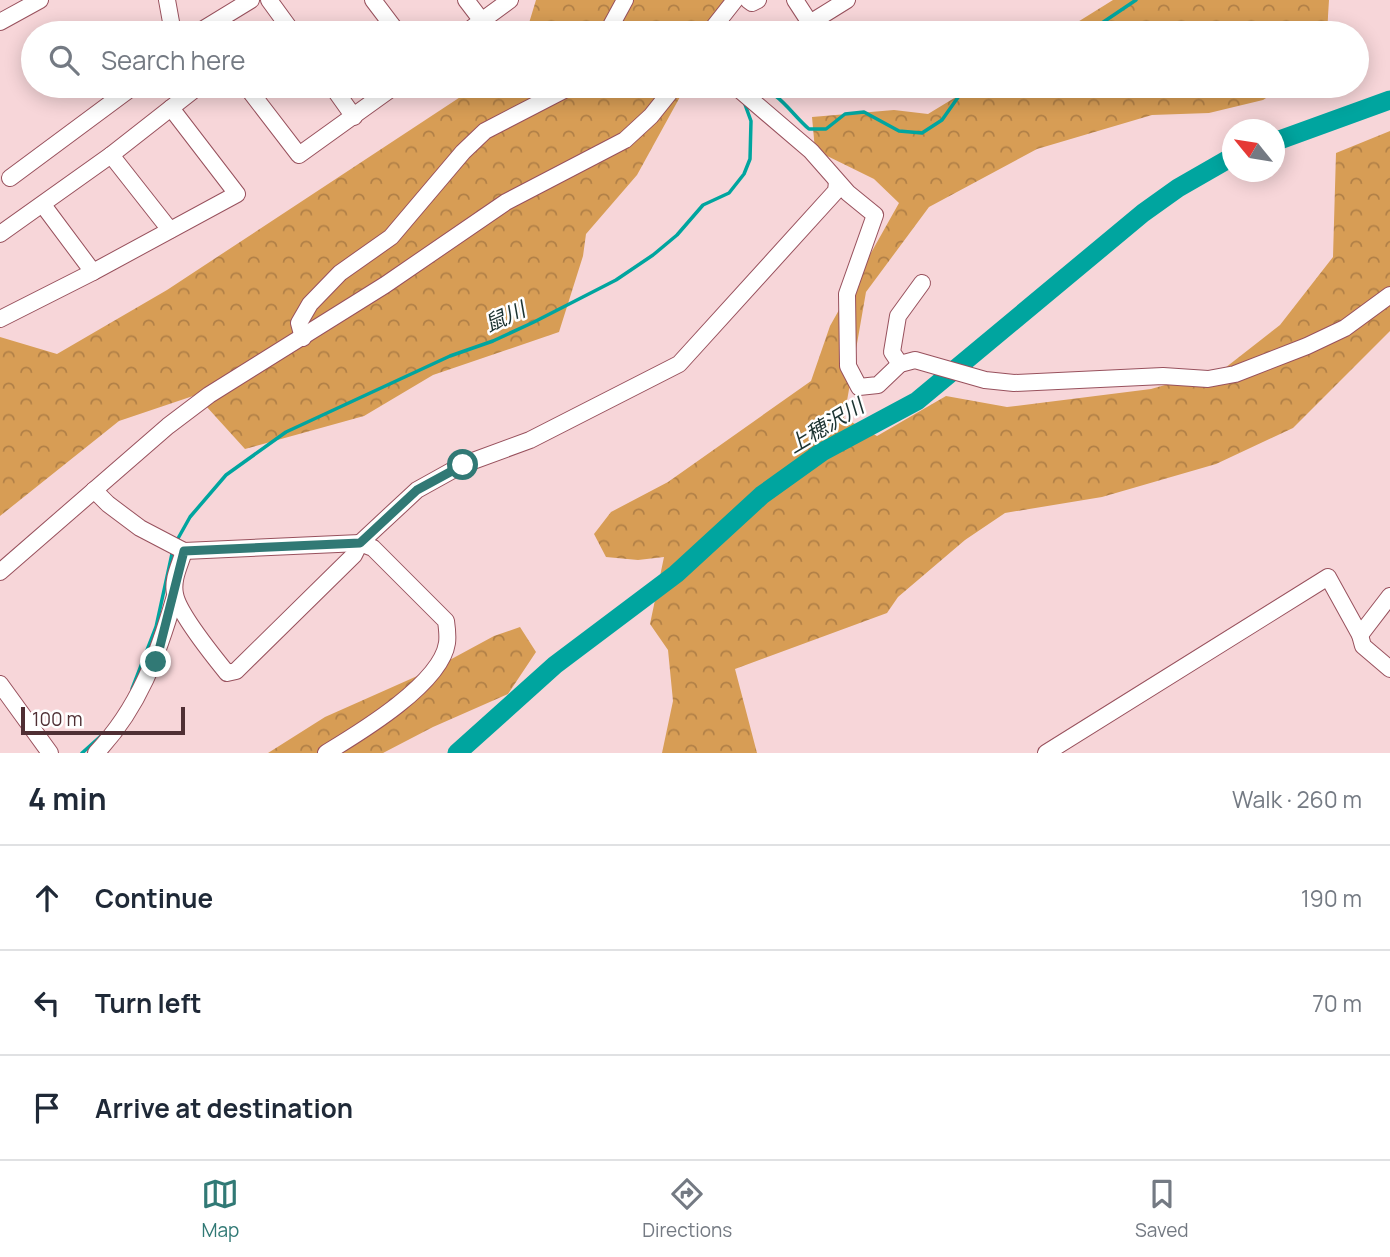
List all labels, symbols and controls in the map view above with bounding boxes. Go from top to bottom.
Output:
search box [21,21,1369,98]
icon: search [45,41,83,79]
text: Search here [101,42,246,78]
north arrow [1222,119,1285,182]
water label: 鼠川 [480,294,531,337]
water label: 上穂沢川 [782,390,870,459]
route start [447,449,478,480]
route end [140,646,171,677]
scale bar [21,704,186,736]
text: 100 m [32,706,83,732]
text: 4 min [28,778,106,819]
text: Walk · 260 m [1232,783,1362,815]
icon: ahead [28,879,66,917]
text: Continue [95,880,213,916]
text: 190 m [1301,882,1362,914]
icon: left [28,984,66,1022]
text: Turn left [95,985,202,1021]
text: 70 m [1312,987,1362,1019]
icon: arrive [28,1089,66,1127]
text: Arrive at destination [95,1090,353,1126]
tab: Map [201,1175,239,1243]
tab: Directions [642,1175,732,1243]
tab: Saved [1135,1175,1189,1243]

